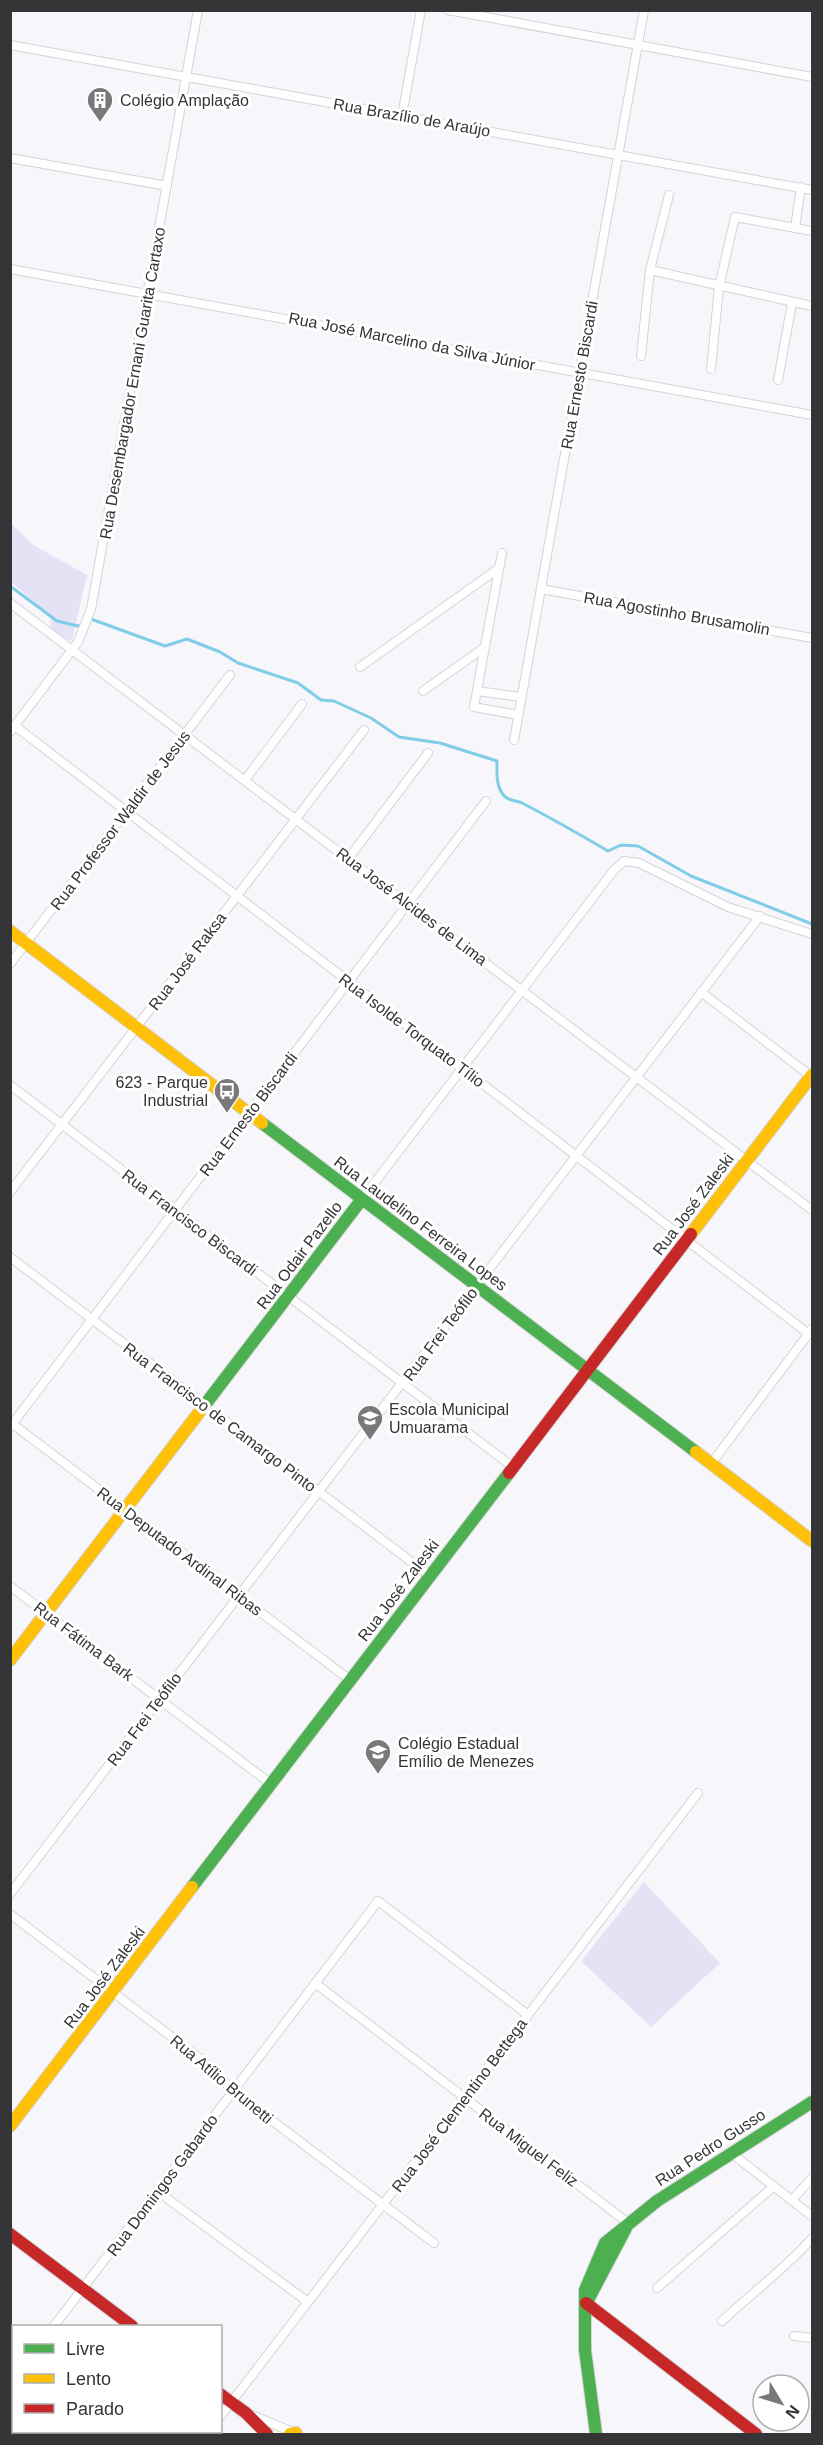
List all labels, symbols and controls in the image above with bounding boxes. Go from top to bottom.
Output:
building icon: Colégio Amplação [85,85,115,123]
place label: Colégio Amplação [120,92,249,109]
street label: Rua Brazílio de Araújo [332,95,492,140]
street label: Rua Desembargador Ernani Guarita Cartaxo [97,226,168,540]
street label: Rua Ernesto Biscardi [558,300,601,451]
street label: Rua José Marcelino da Silva Júnior [287,309,537,374]
street label: Rua Agostinho Brusamolin [583,589,771,638]
street label: Rua Professor Waldir de Jesus [47,727,193,913]
street label: Rua José Alcides de Lima [333,844,490,969]
street label: Rua José Raksa [145,909,230,1013]
street label: Rua Isolde Torquato Tílio [336,970,488,1091]
street label: Rua Ernesto Biscardi [196,1049,300,1179]
place label: 623 - Parque Industrial [115,1074,208,1109]
bus stop icon: 623 - Parque Industrial [212,1076,242,1114]
street label: Rua José Zaleski [650,1150,737,1258]
street label: Rua Laudelino Ferreira Lopes [331,1153,510,1294]
street label: Rua Francisco Biscardi [119,1166,261,1279]
street label: Rua Odair Pazello [254,1198,345,1312]
street label: Rua Frei Teófilo [400,1284,481,1384]
street label: Rua Francisco de Camargo Pinto [120,1339,319,1495]
place label: Escola Municipal Umuarama [389,1401,509,1436]
school or university icon: Escola Municipal Umuarama [355,1403,385,1441]
street label: Rua Deputado Ardinal Ribas [94,1484,265,1619]
street label: Rua José Zaleski [355,1536,442,1644]
street label: Rua Fátima Bark [31,1598,138,1685]
street label: Rua Frei Teófilo [104,1669,185,1769]
place label: Colégio Estadual Emílio de Menezes [398,1735,534,1770]
school or university icon: Colégio Estadual Emílio de Menezes [363,1737,393,1775]
street label: Rua José Zaleski [61,1923,148,2031]
street label: Rua José Clementino Bettega [389,2015,530,2195]
street label: Rua Atílio Brunetti [167,2032,276,2127]
street label: Rua Miguel Feliz [476,2105,581,2190]
street label: Rua Pedro Gusso [652,2106,768,2189]
street label: Rua Domingos Gabardo [104,2111,221,2259]
legend [12,2325,222,2433]
text: Livre [66,2339,105,2359]
text: Lento [66,2369,111,2389]
north arrow [751,2373,811,2433]
text: Parado [66,2399,124,2419]
text: N [782,2402,803,2422]

